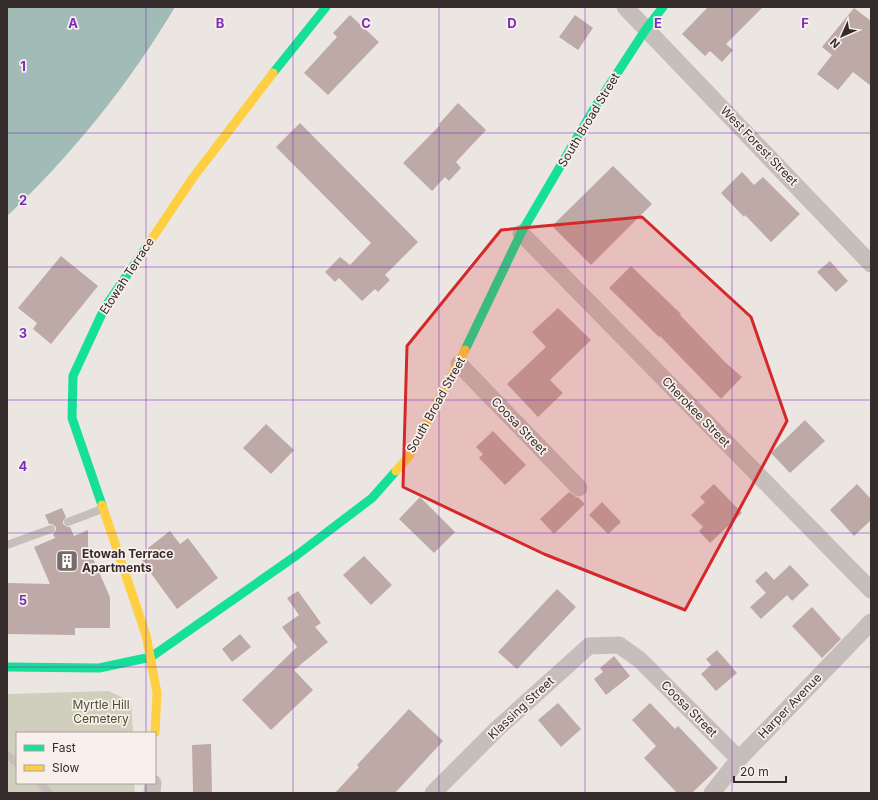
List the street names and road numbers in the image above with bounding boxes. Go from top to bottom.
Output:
street label: South Broad Street [555,70,623,170]
street label: West Forest Street [718,103,801,188]
street label: Etowah Terrace [96,234,157,317]
street label: South Broad Street [403,354,468,455]
street label: Cherokee Street [659,373,734,450]
street label: Coosa Street [488,394,550,457]
street label: Harper Avenue [755,670,824,741]
street label: Klassing Street [484,673,557,742]
street label: Coosa Street [658,677,721,740]

